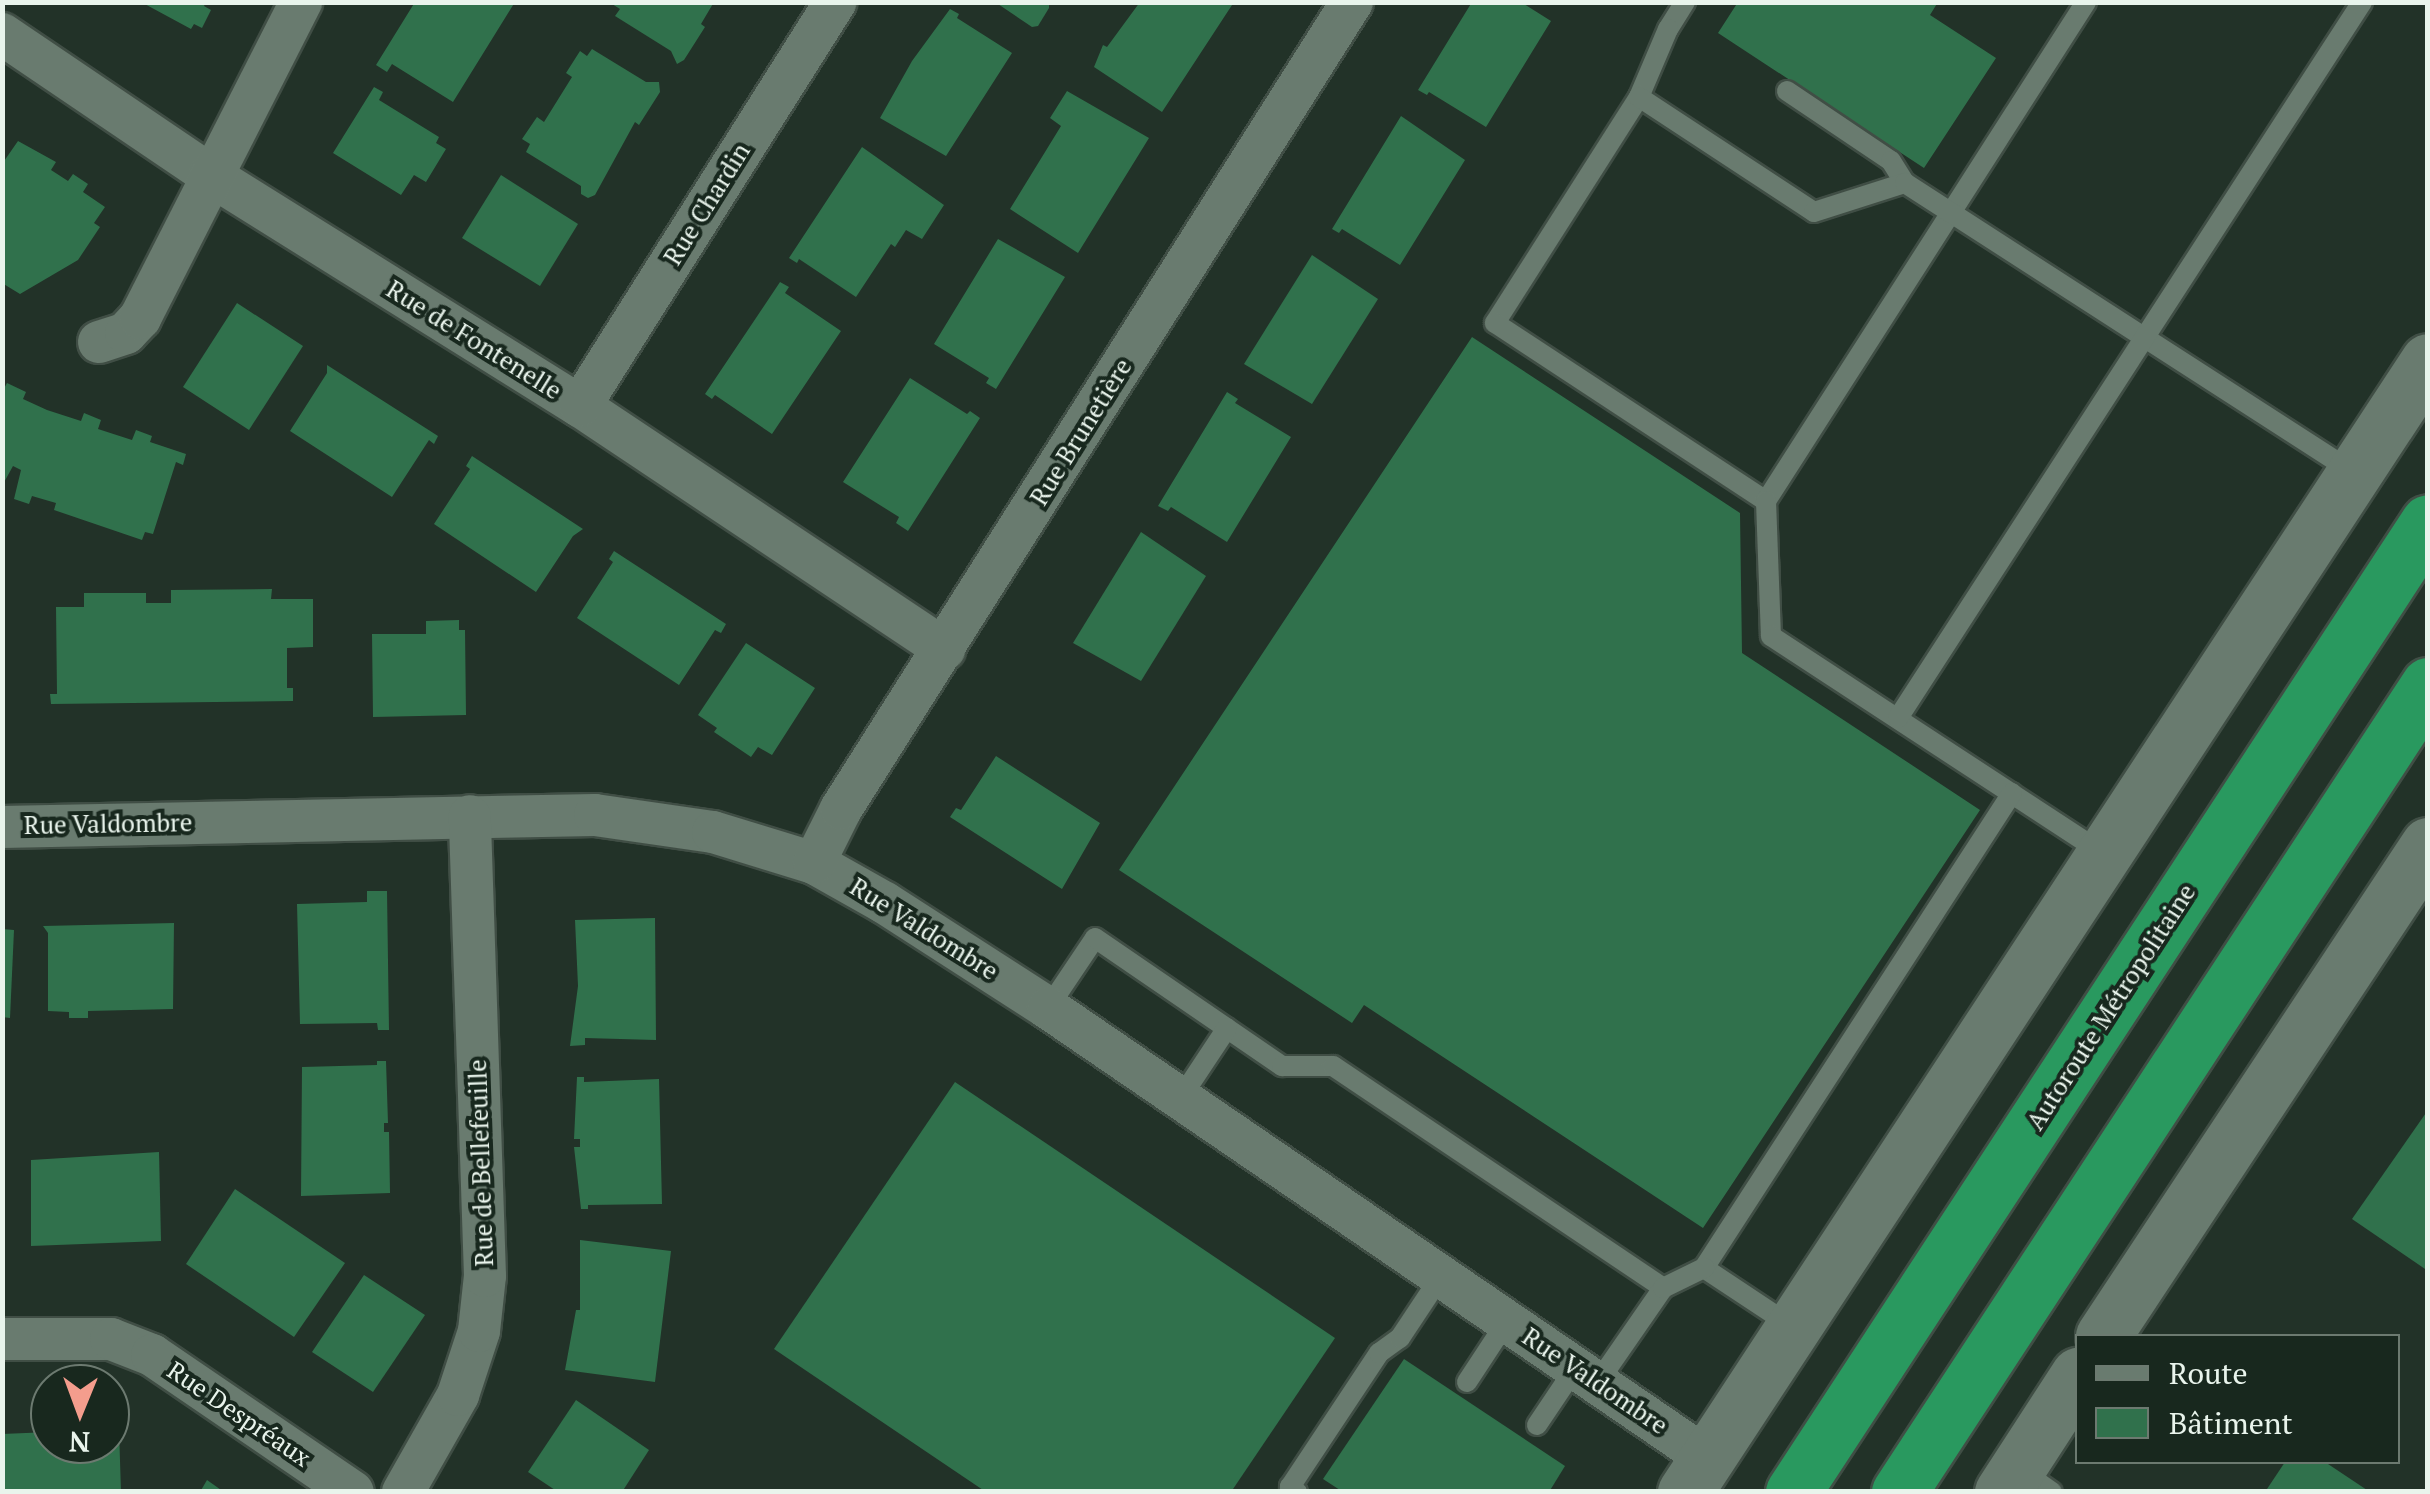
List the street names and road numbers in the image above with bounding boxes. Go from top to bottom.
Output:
street label: Rue Chardin [658,137,756,271]
street label: Rue de Fontenelle [381,274,567,406]
street label: Rue Brunetière [1024,353,1138,511]
street label: Rue Valdombre [23,808,193,840]
street label: Rue Valdombre [844,871,1004,987]
street label: Autoroute Métropolitaine [2020,878,2202,1136]
street label: Rue de Bellefeuille [462,1059,500,1267]
street label: Rue Valdombre [1516,1321,1674,1441]
street label: Rue Despréaux [162,1355,316,1473]

